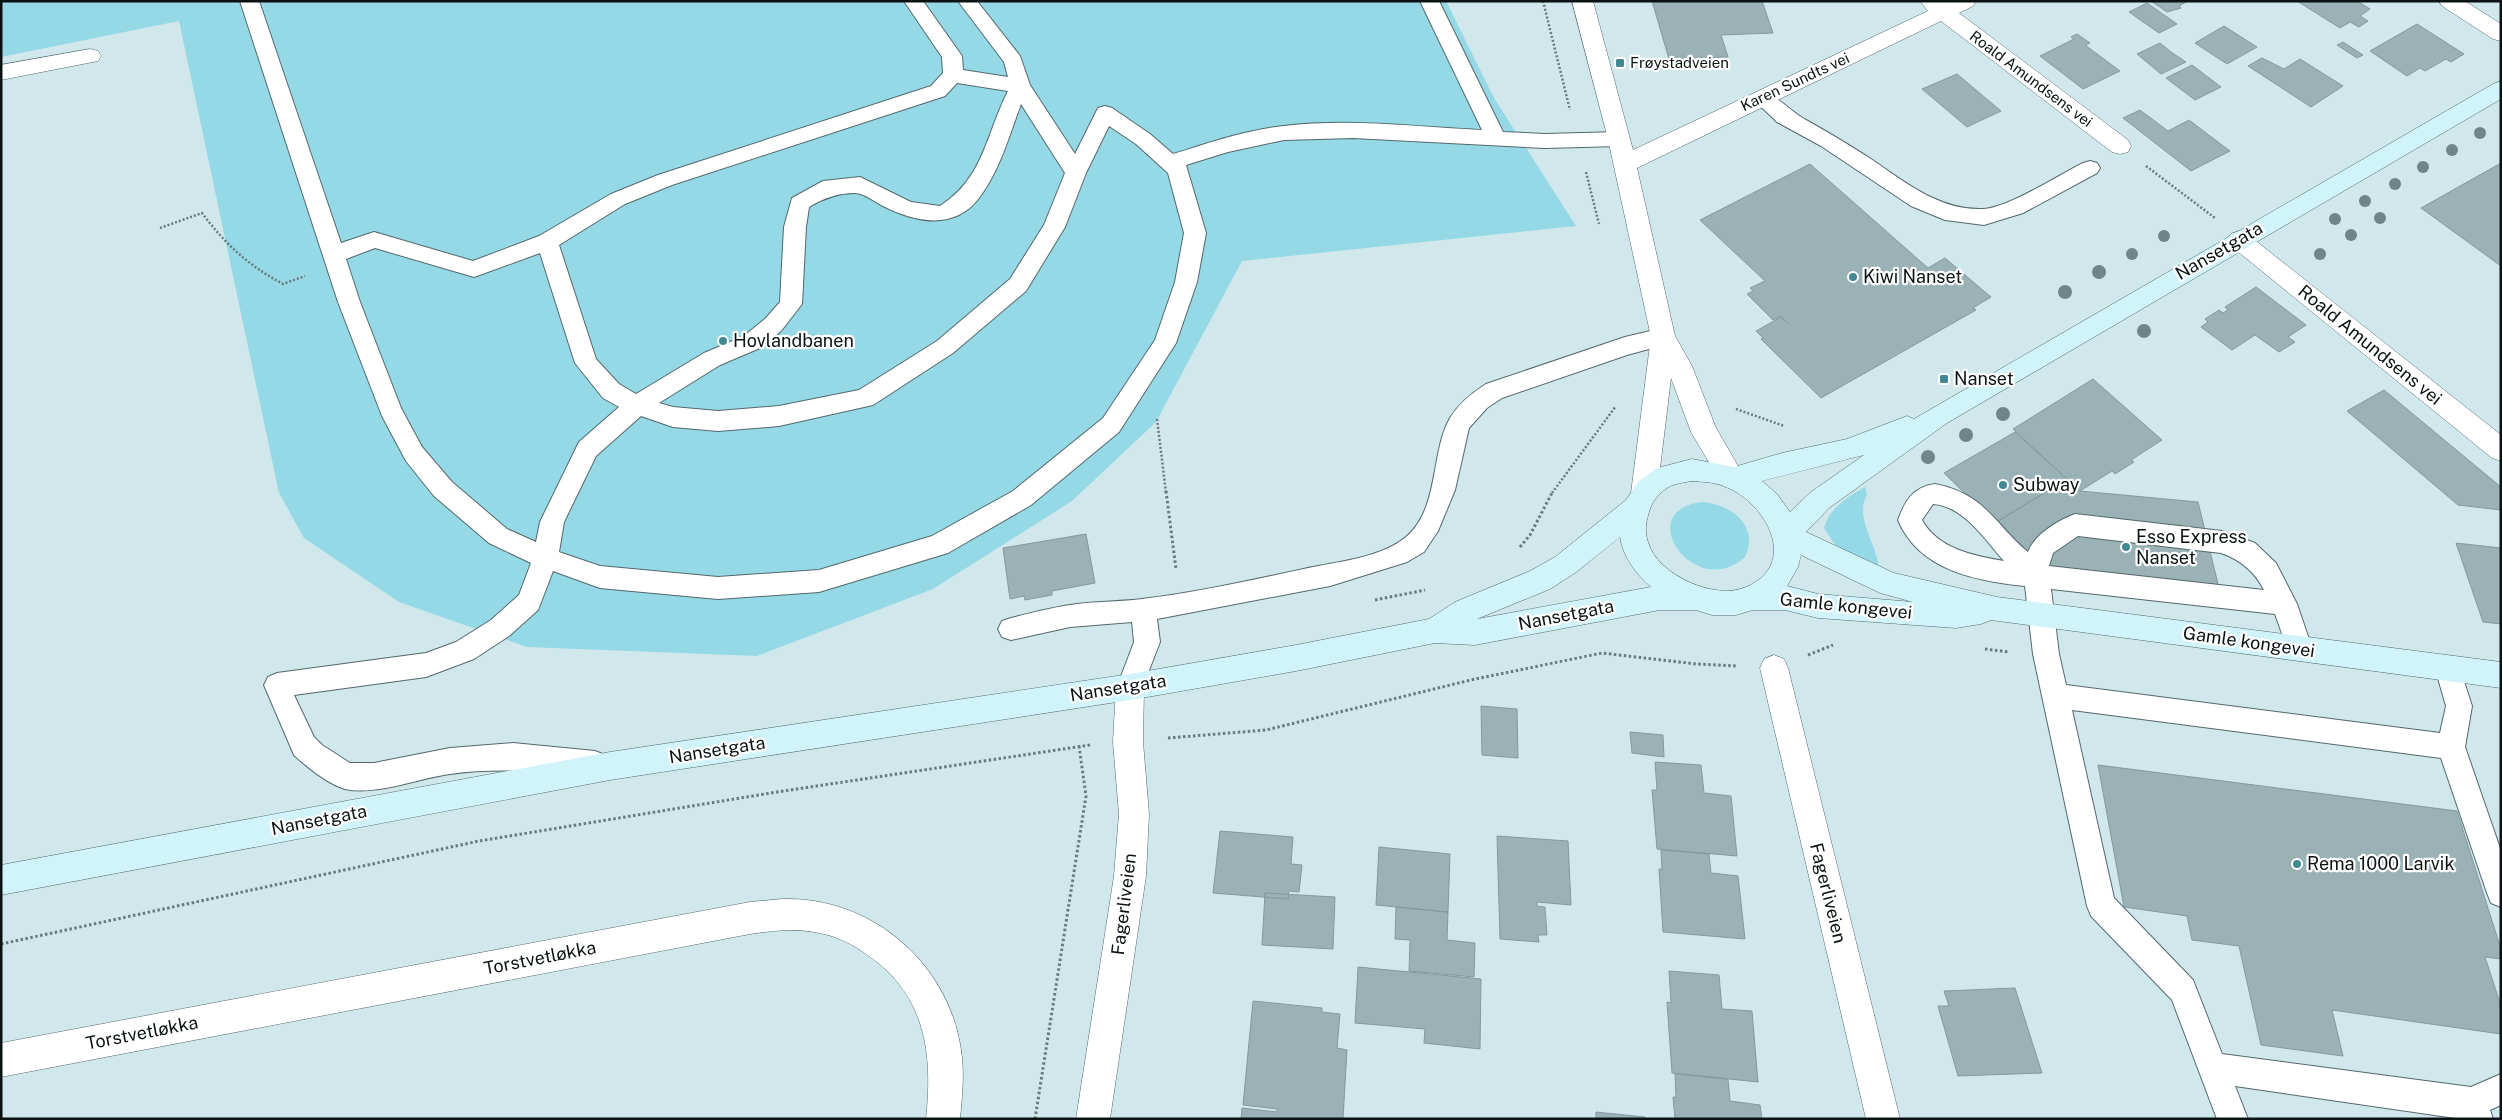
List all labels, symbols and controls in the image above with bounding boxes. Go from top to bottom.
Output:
street label: Roald Amundsens vei [1967,27,2096,130]
street label: Karen Sundts vei [1738,49,1852,114]
place label: Frøystadveien [1630,54,1729,71]
marker: Frøystadveien [1614,57,1626,69]
street label: Nansetgata [2171,217,2266,284]
place label: Kiwi Nanset [1863,266,1962,287]
marker: Kiwi Nanset [1847,271,1859,283]
street label: Roald Amundsens vei [2294,280,2446,409]
place label: Hovlandbanen [733,330,854,351]
marker: Hovlandbanen [717,335,729,347]
place label: Nanset [1954,368,2014,389]
marker: Nanset [1938,373,1950,385]
place label: Subway [2013,474,2080,495]
marker: Subway [1997,479,2009,491]
place label: Esso Express Nanset [2136,526,2247,568]
marker: Esso Express Nanset [2120,541,2132,553]
street label: Gamle kongevei [1779,588,1913,623]
street label: Nansetgata [1516,595,1616,634]
street label: Gamle kongevei [2182,622,2316,661]
street label: Nansetgata [1068,670,1168,705]
street label: Nansetgata [667,732,767,767]
street label: Nansetgata [269,800,369,839]
street label: Fagerliveien [1806,841,1851,945]
street label: Fagerliveien [1107,852,1140,956]
place label: Rema 1000 Larvik [2307,853,2455,874]
marker: Rema 1000 Larvik [2291,858,2303,870]
street label: Torstvetløkka [482,936,598,979]
street label: Torstvetløkka [84,1011,200,1054]

